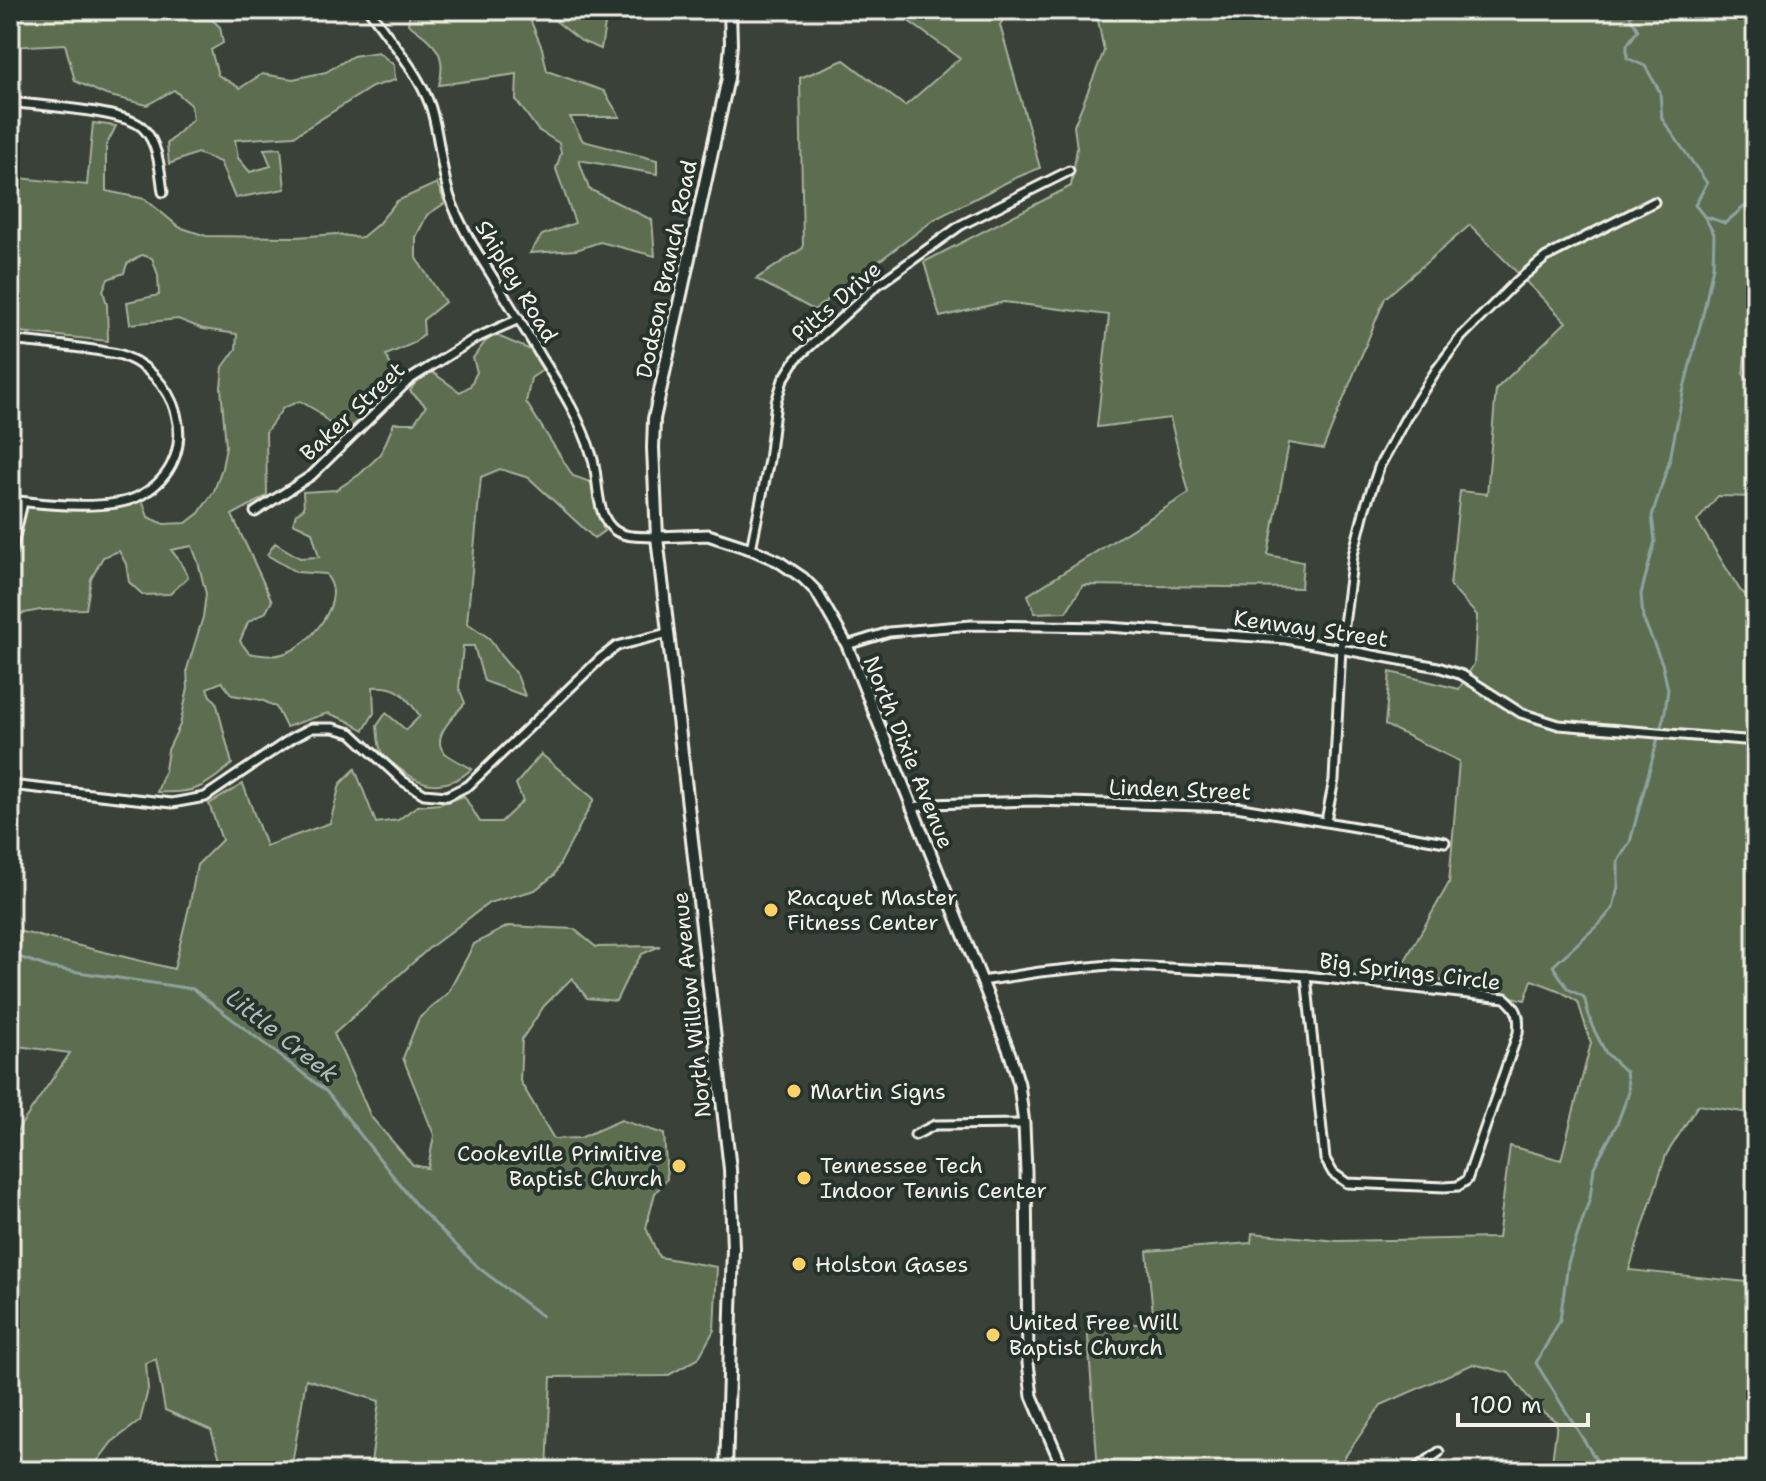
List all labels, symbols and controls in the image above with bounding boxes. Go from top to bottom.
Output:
street label: Dodson Branch Road [629,157,704,381]
street label: Shipley Road [469,215,565,348]
street label: Pitts Drive [785,254,887,348]
street label: Baker Street [294,355,411,467]
street label: Kenway Street [1232,603,1390,654]
street label: North Dixie Avenue [857,651,960,853]
street label: Linden Street [1108,773,1252,806]
place label: Racquet Master Fitness Center [787,883,957,937]
street label: North Willow Avenue [665,891,718,1119]
marker: Racquet Master Fitness Center [762,901,780,919]
street label: Big Springs Circle [1318,946,1502,997]
water label: Little Creek [219,982,345,1090]
place label: Martin Signs [810,1077,946,1106]
marker: Martin Signs [785,1082,803,1100]
place label: Cookeville Primitive Baptist Church [457,1139,663,1193]
place label: Tennessee Tech Indoor Tennis Center [820,1151,1047,1205]
marker: Cookeville Primitive Baptist Church [670,1157,688,1175]
marker: Tennessee Tech Indoor Tennis Center [795,1169,813,1187]
place label: Holston Gases [815,1250,968,1279]
marker: Holston Gases [790,1255,808,1273]
place label: United Free Will Baptist Church [1009,1308,1179,1362]
marker: United Free Will Baptist Church [984,1326,1002,1344]
scale bar [1458,1377,1588,1427]
text: 100 m [1470,1389,1542,1421]

